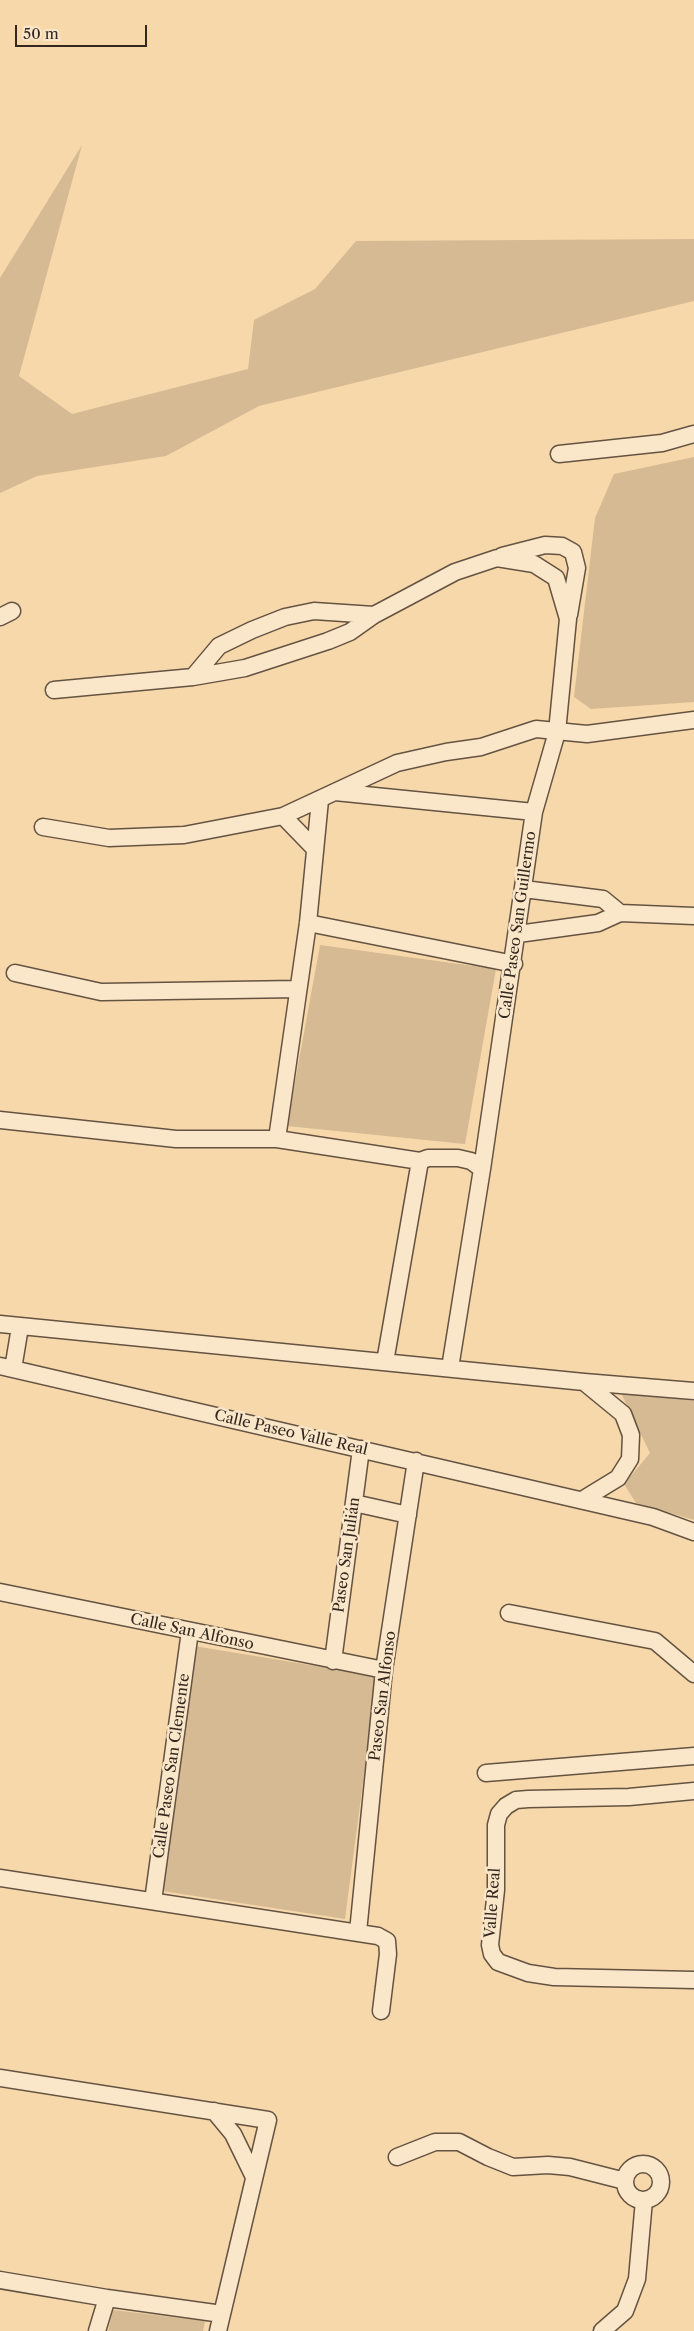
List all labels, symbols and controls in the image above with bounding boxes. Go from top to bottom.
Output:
scale bar [18,15,150,47]
text: 50 m [23,24,59,43]
street label: Calle Paseo San Guillermo [496,830,540,1020]
street label: Calle Paseo Valle Real [213,1407,369,1459]
street label: Paseo San Julián [330,1496,364,1614]
street label: Calle San Alfonso [128,1610,256,1654]
street label: Paseo San Alfonso [366,1630,400,1762]
street label: Calle Paseo San Clemente [150,1672,194,1860]
street label: Valle Real [482,1867,504,1939]

